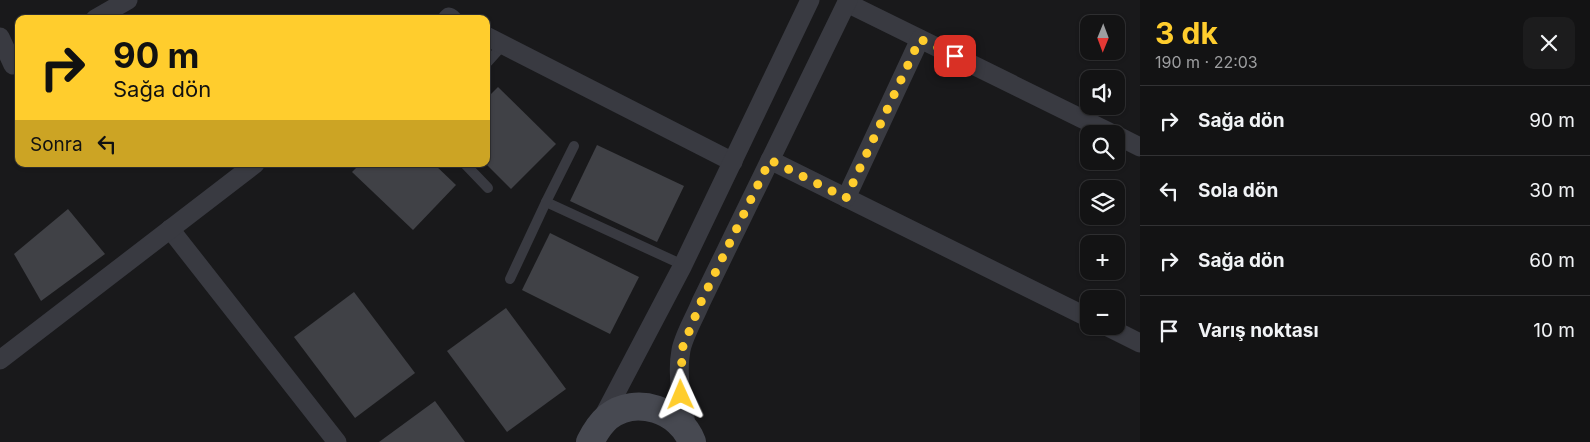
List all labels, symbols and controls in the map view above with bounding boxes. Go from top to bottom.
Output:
north arrow [1080,15,1125,60]
map controls [1080,15,1125,335]
text: 3 dk [1155,15,1218,51]
button: close [1523,17,1575,69]
text: 90 m [113,34,200,76]
icon: right [30,35,95,100]
pin [934,35,976,77]
icon: arrive [941,42,969,70]
text: 190 m · 22:03 [1155,52,1258,72]
button: sound [1080,70,1125,115]
text: Sağa dön [113,76,211,102]
icon: right [1155,107,1183,135]
text: Sağa dön [1198,109,1284,132]
text: 90 m [1529,109,1575,132]
button: search [1080,125,1125,170]
icon: left [93,130,121,158]
text: Sonra [30,133,83,156]
icon: left [1155,177,1183,205]
text: Sola dön [1198,179,1278,202]
text: 30 m [1529,179,1575,202]
button: layers [1080,180,1125,225]
button: + [1080,235,1125,280]
icon: right [1155,247,1183,275]
text: Sağa dön [1198,249,1284,272]
text: 60 m [1529,249,1575,272]
button: − [1080,290,1125,335]
icon: arrive [1155,317,1183,345]
text: Varış noktası [1198,319,1319,342]
text: 10 m [1533,319,1575,342]
position arrow [654,368,706,420]

